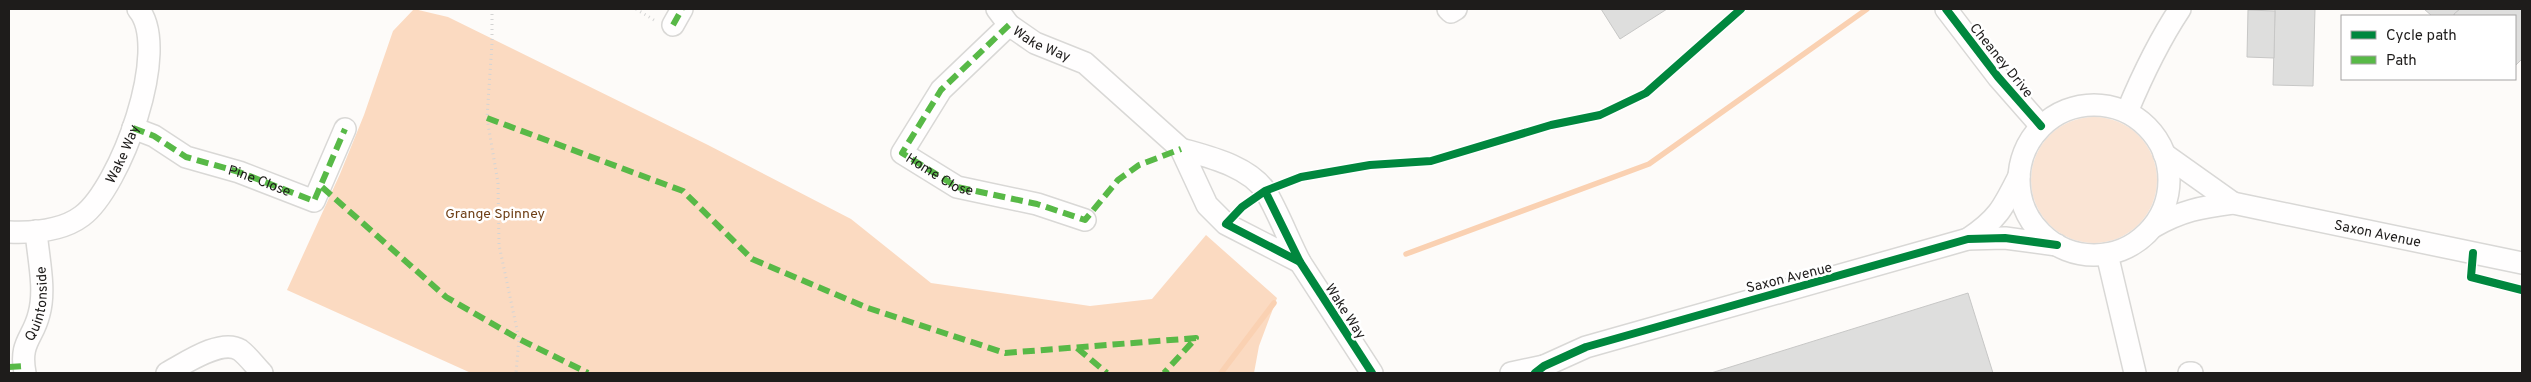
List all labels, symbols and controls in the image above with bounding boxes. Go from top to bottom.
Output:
legend [2341,15,2516,80]
street label: Cheaney Drive [1965,20,2036,102]
street label: Wake Way [1009,23,1073,66]
text: Cycle path [2386,27,2457,46]
text: Path [2386,52,2417,71]
street label: Wake Way [103,123,144,187]
street label: Home Close [902,150,975,200]
street label: Pine Close [226,162,293,201]
park label: Grange Spinney [445,206,545,223]
street label: Saxon Avenue [2333,217,2422,252]
street label: Saxon Avenue [1745,260,1834,297]
street label: Quintonside [22,265,52,344]
street label: Wake Way [1321,281,1369,343]

